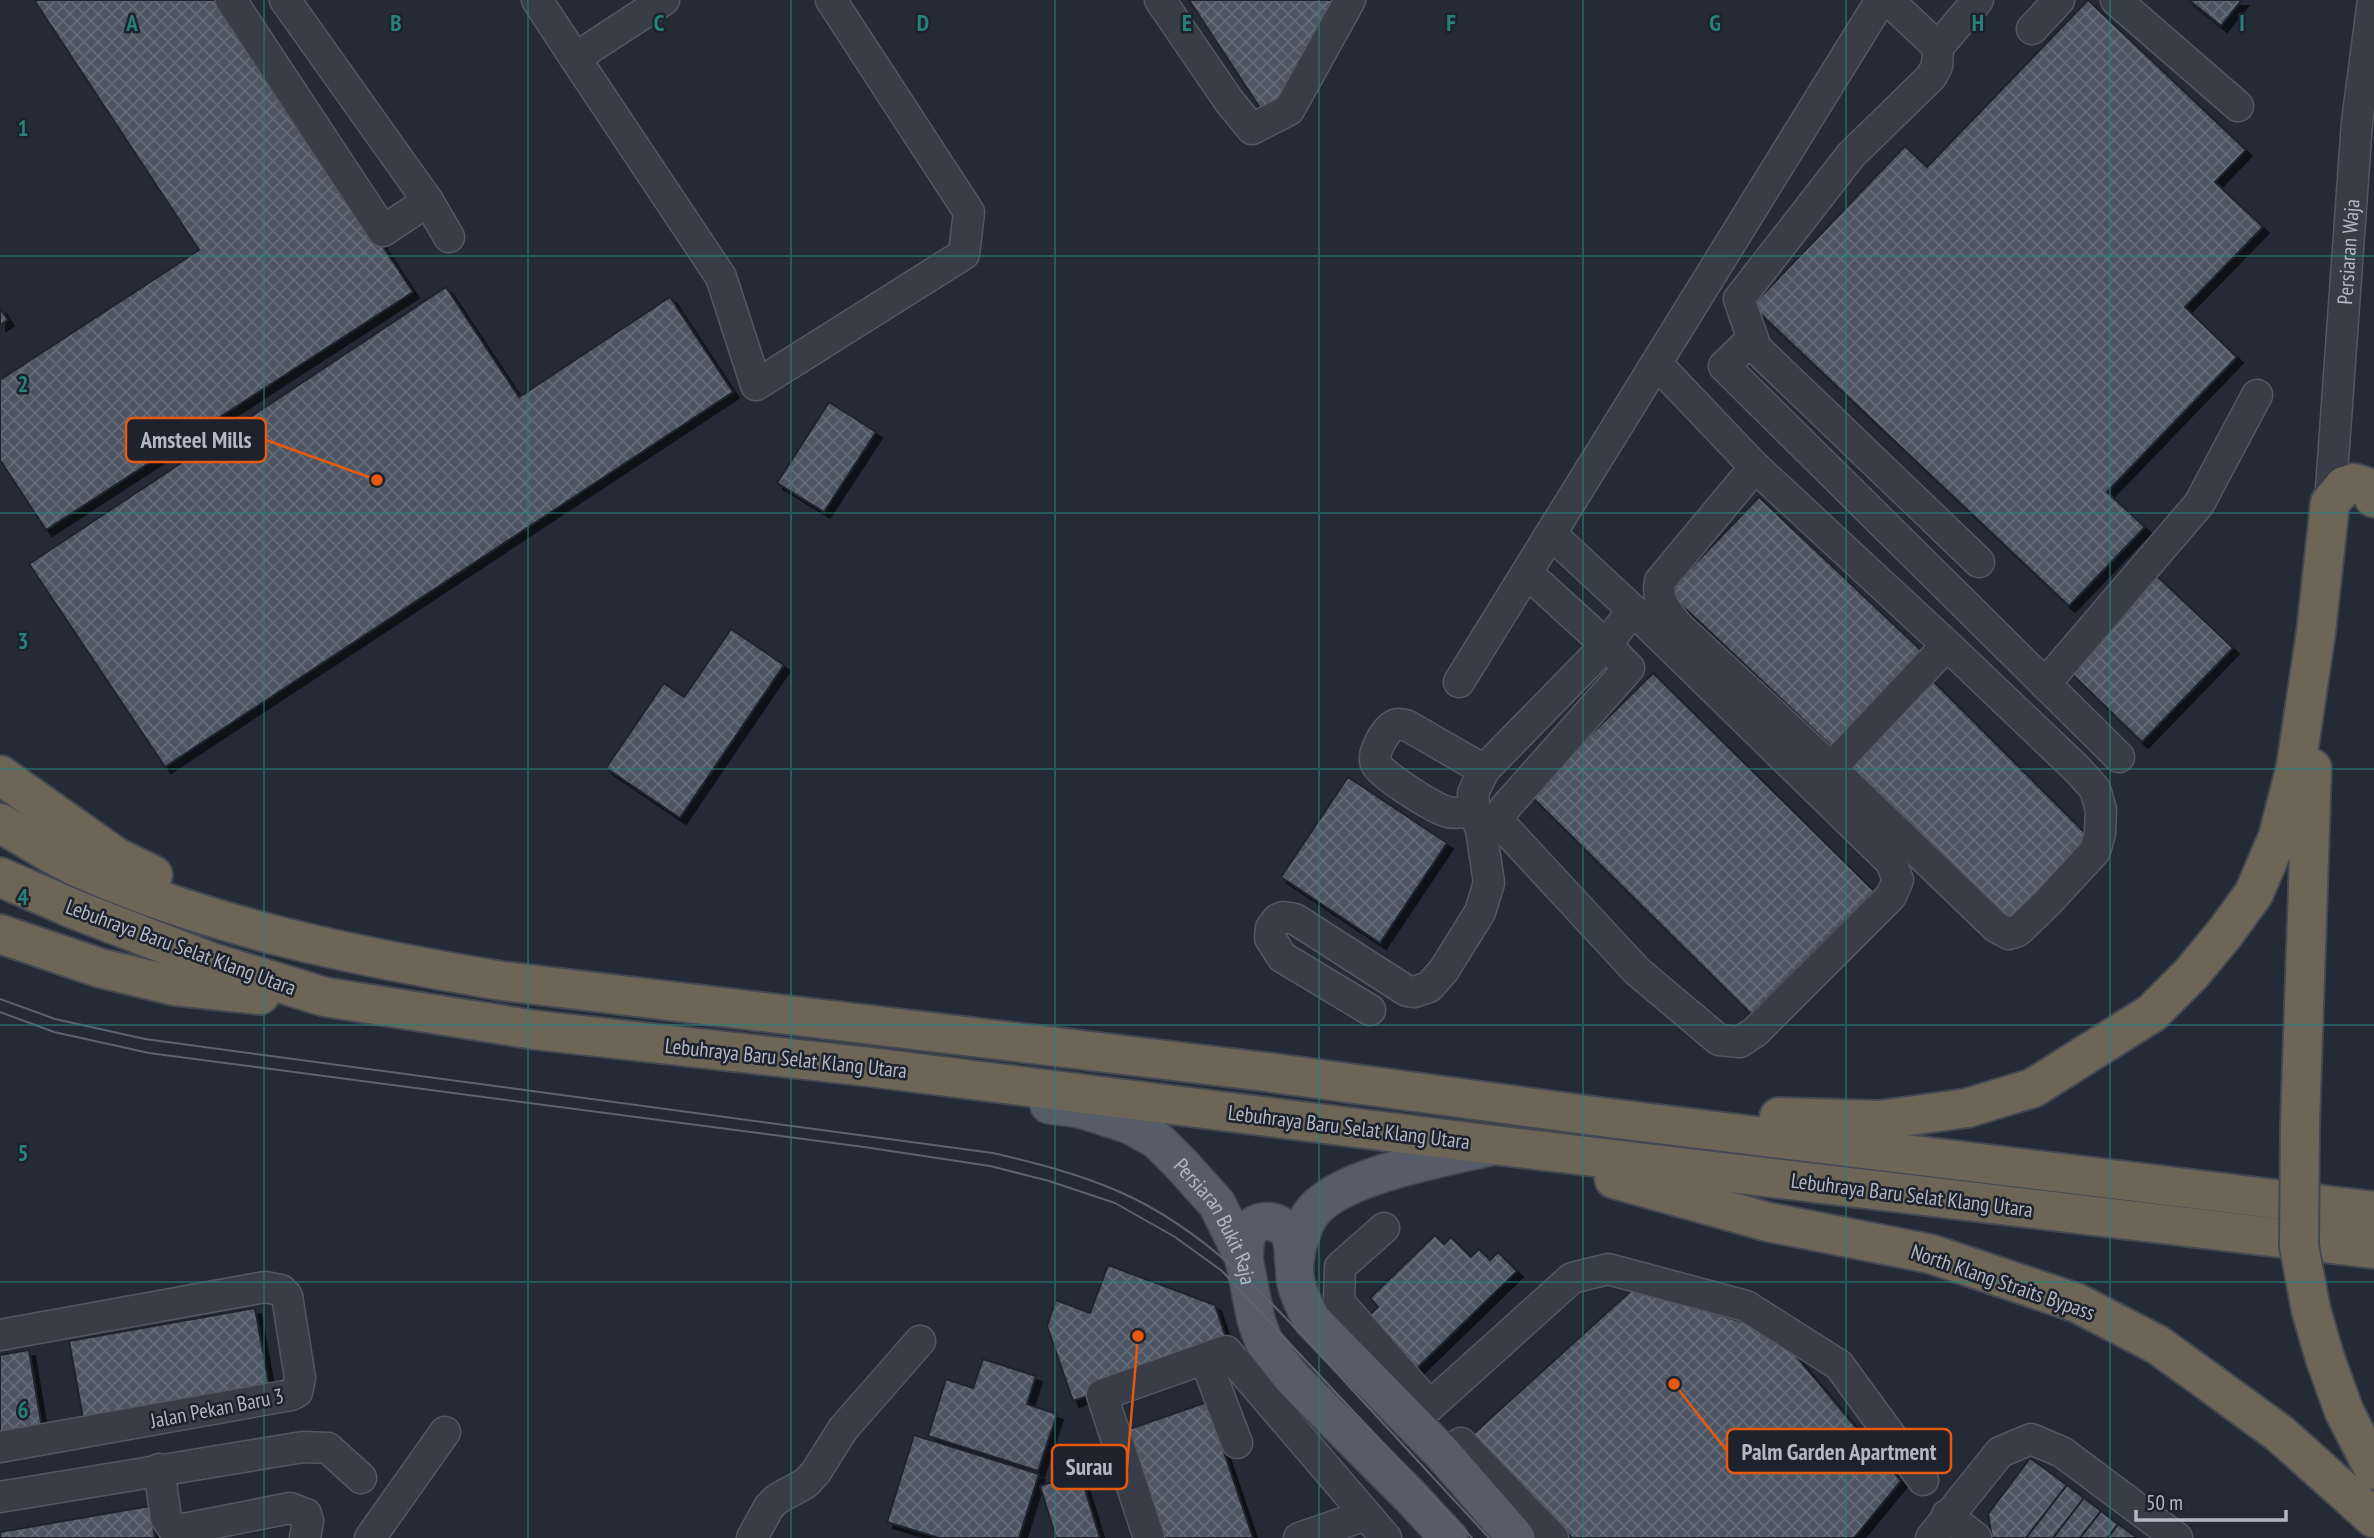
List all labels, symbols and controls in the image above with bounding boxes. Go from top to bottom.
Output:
text: A [125,8,138,37]
text: B [390,8,402,37]
text: C [654,8,665,37]
text: D [917,8,929,37]
text: E [1182,8,1192,37]
text: F [1446,8,1456,37]
text: G [1709,8,1721,37]
text: H [1972,8,1984,37]
text: I [2239,8,2245,37]
text: 1 [18,113,29,142]
street label: Persiaran Waja [2331,198,2365,305]
text: 2 [18,369,29,398]
callout: Amsteel Mills [126,418,266,462]
text: Amsteel Mills [139,425,252,454]
text: 3 [18,626,29,655]
text: 4 [18,882,29,911]
street label: Lebuhraya Baru Selat Klang Utara [62,893,300,1001]
street label: Lebuhraya Baru Selat Klang Utara [664,1032,908,1084]
street label: Lebuhraya Baru Selat Klang Utara [1227,1099,1471,1155]
text: 5 [18,1138,29,1167]
street label: Persiaran Bukit Raja [1168,1152,1262,1287]
street label: Lebuhraya Baru Selat Klang Utara [1790,1167,2034,1223]
street label: North Klang Straits Bypass [1907,1238,2099,1326]
street label: Jalan Pekan Baru 3 [147,1382,286,1434]
text: 6 [18,1395,29,1424]
callout: Palm Garden Apartment [1727,1429,1951,1473]
text: Palm Garden Apartment [1742,1437,1937,1466]
callout: Surau [1052,1445,1127,1489]
text: Surau [1066,1452,1112,1481]
scale bar [2136,1478,2286,1522]
text: 50 m [2146,1489,2183,1516]

